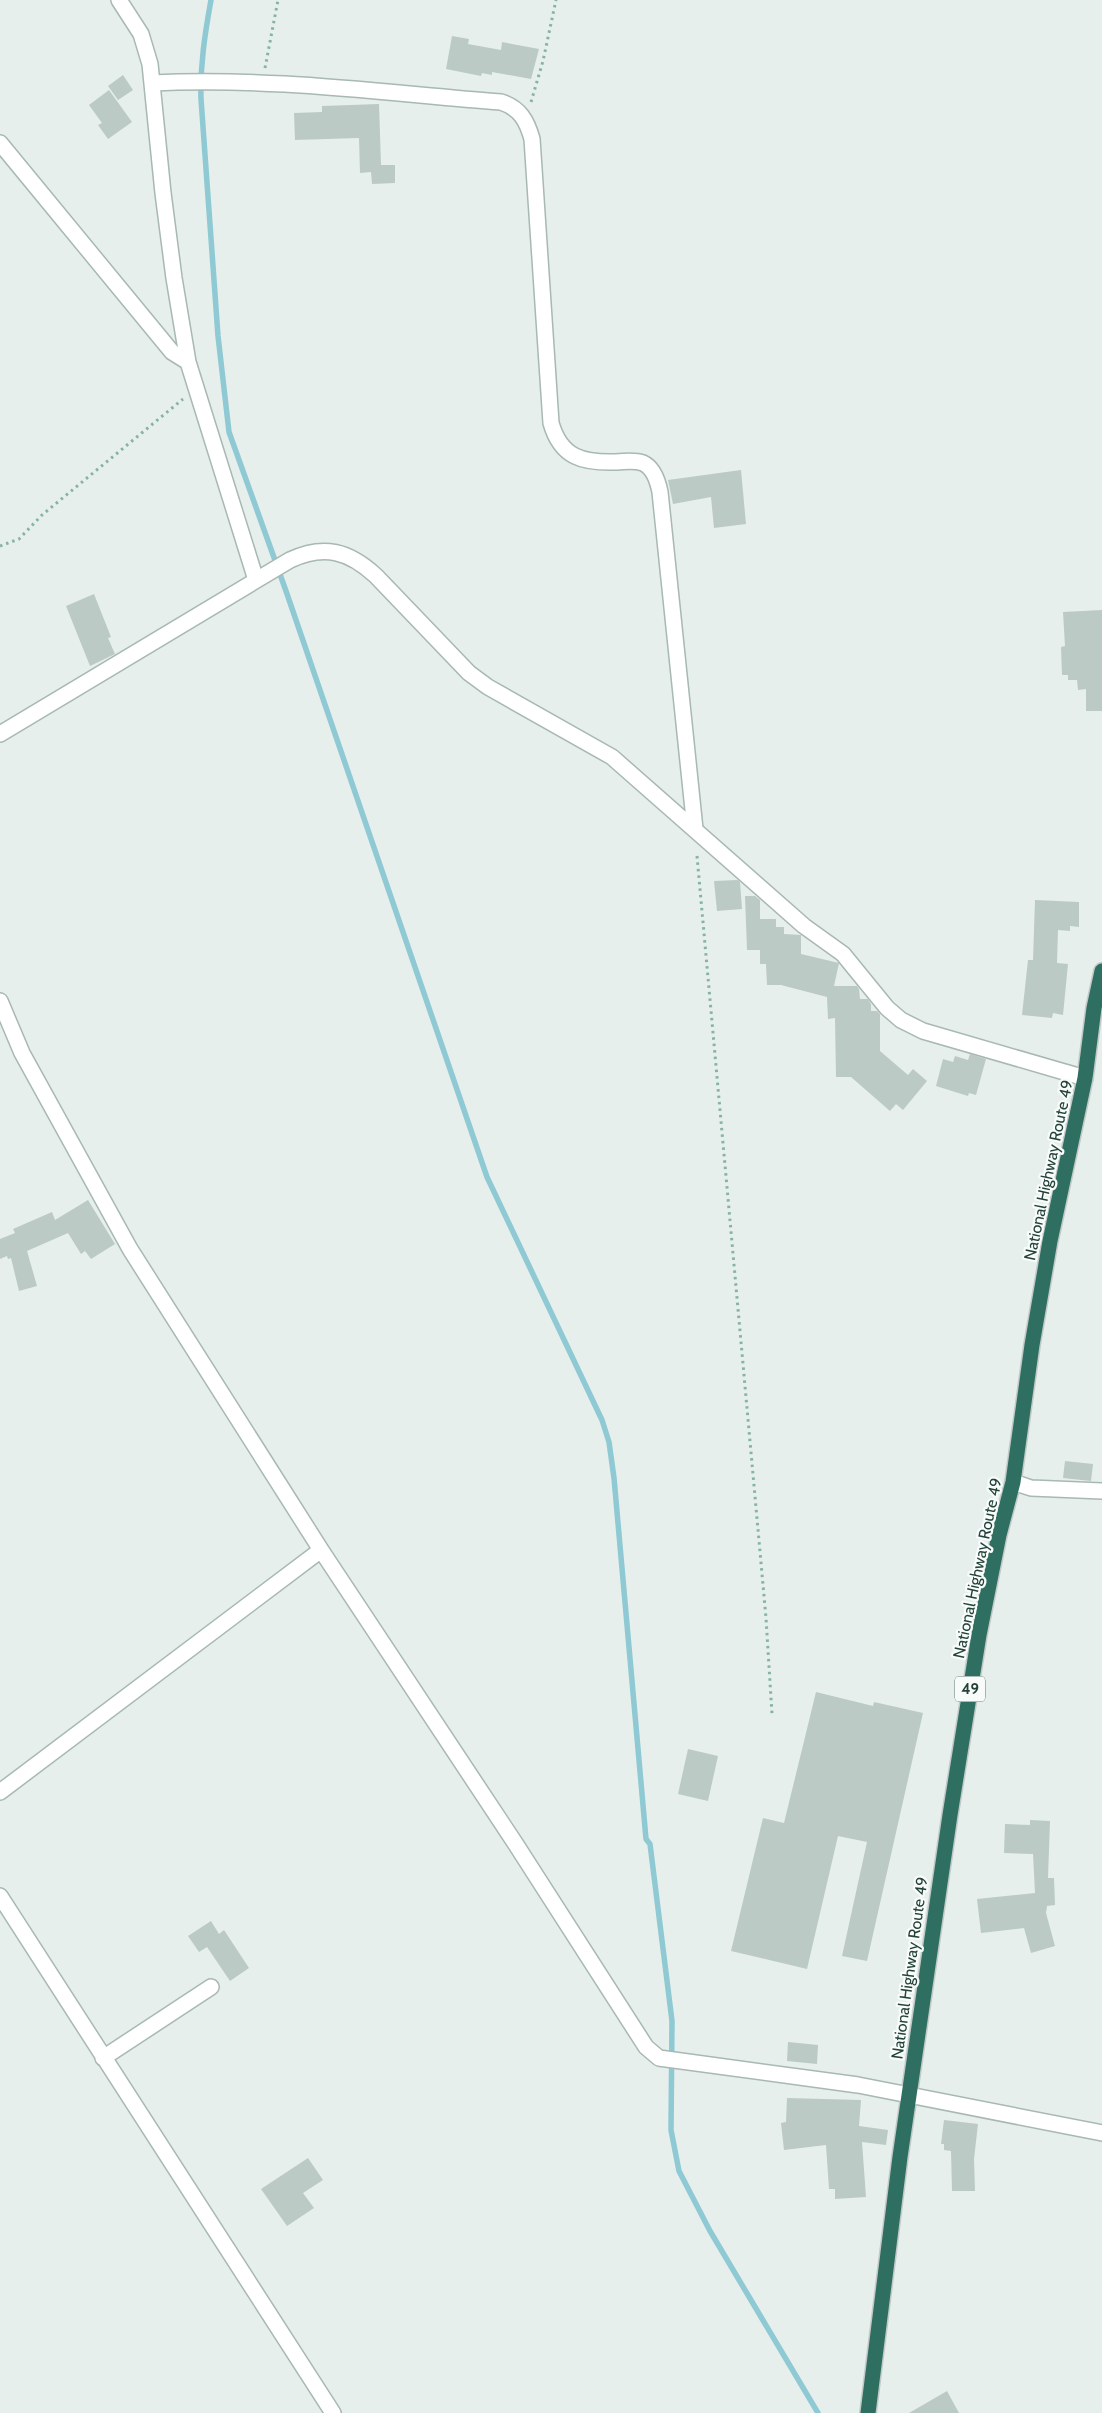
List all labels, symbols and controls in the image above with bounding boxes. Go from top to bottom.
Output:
street label: National Highway Route 49 [1020,1078,1077,1262]
street label: National Highway Route 49 [949,1476,1006,1660]
road number: 49 [955,1676,985,1702]
street label: National Highway Route 49 [887,1876,932,2060]

